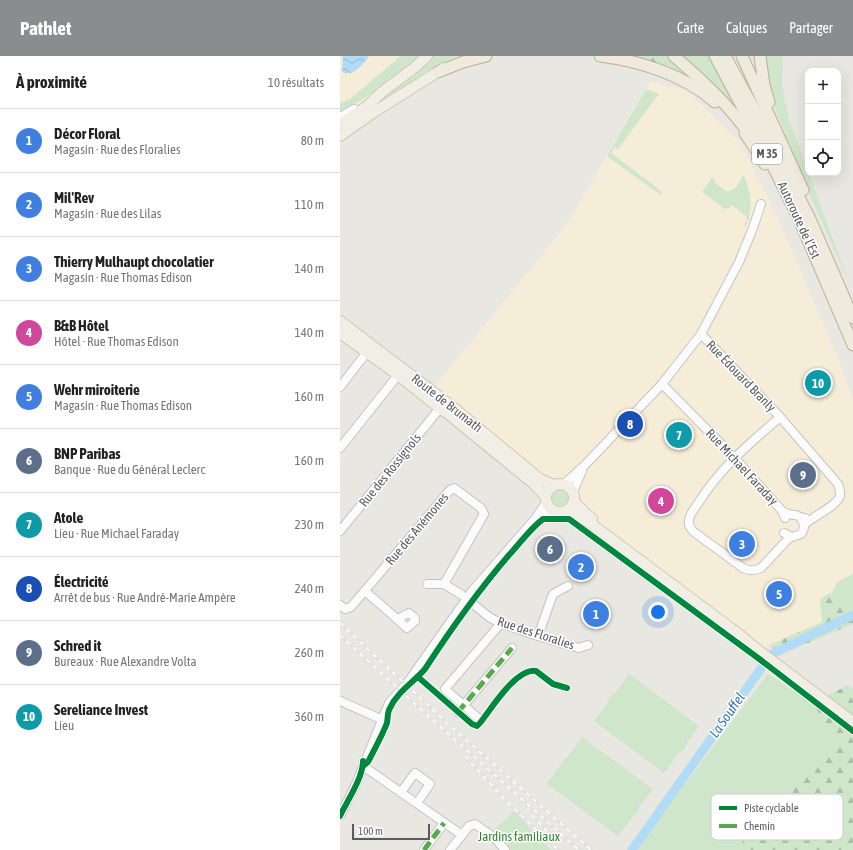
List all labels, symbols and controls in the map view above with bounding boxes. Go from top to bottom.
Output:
text: Pathlet [20,17,71,39]
text: Carte [677,20,704,36]
text: Calques [726,20,767,36]
text: Partager [789,20,833,36]
map controls [805,68,841,176]
button: + [805,68,841,104]
text: À proximité [16,72,87,92]
text: 10 résultats [268,75,324,90]
button: − [805,104,841,140]
text: Décor Floral [54,125,120,142]
text: 1 [26,133,32,148]
text: 80 m [301,133,324,148]
button: locate [805,140,841,176]
text: Magasin · Rue des Floralies [54,142,180,157]
road number: M 35 [752,144,782,164]
street label: Autoroute de l’Est [775,179,824,261]
text: Mil'Rev [54,189,94,206]
text: 2 [26,197,32,212]
text: 110 m [295,197,324,212]
text: Magasin · Rue des Lilas [54,206,161,221]
text: Thierry Mulhaupt chocolatier [54,253,214,270]
text: 3 [26,261,32,276]
text: 140 m [295,261,324,276]
text: Magasin · Rue Thomas Edison [54,270,192,285]
text: B&B Hôtel [54,317,109,334]
text: 4 [26,325,32,340]
text: 140 m [295,325,324,340]
text: Hôtel · Rue Thomas Edison [54,334,179,349]
street label: Rue Édouard Branly [703,337,779,415]
pin: 10 [805,368,831,398]
street label: Route de Brumath [409,371,485,435]
text: Wehr miroiterie [54,381,140,398]
text: 5 [26,389,32,404]
text: 160 m [295,389,324,404]
text: Magasin · Rue Thomas Edison [54,398,192,413]
pin: 8 [617,409,643,439]
pin: 7 [666,420,692,450]
street label: Rue Michael Faraday [703,426,782,509]
street label: Rue des Rossignols [356,430,424,510]
text: BNP Paribas [54,445,121,462]
text: 6 [26,453,32,468]
text: 160 m [295,453,324,468]
pin: 9 [790,460,816,490]
text: Banque · Rue du Général Leclerc [54,462,205,477]
pin: 4 [648,486,674,516]
street label: Rue des Anémones [382,489,452,568]
text: Atole [54,509,83,526]
text: 7 [26,517,32,532]
text: 230 m [295,517,324,532]
text: Lieu · Rue Michael Faraday [54,526,179,541]
pin: 3 [729,529,755,559]
pin: 6 [537,534,563,564]
pin: 2 [568,552,594,582]
text: Électricité [54,573,109,590]
pin: 5 [766,579,792,609]
text: 8 [26,581,32,596]
text: 240 m [295,581,324,596]
text: Arrêt de bus · Rue André-Marie Ampère [54,590,236,605]
pin: 1 [583,599,609,629]
your location [648,602,668,622]
street label: Rue des Floralies [496,613,577,653]
text: Schred it [54,637,101,654]
text: 9 [26,645,32,660]
text: 260 m [295,645,324,660]
text: Bureaux · Rue Alexandre Volta [54,654,197,669]
water label: La Souffel [706,689,748,740]
text: Sereliance Invest [54,701,148,718]
text: 10 [23,709,35,724]
text: 360 m [295,709,324,724]
text: Lieu [54,718,74,733]
legend [711,794,843,840]
text: Piste cyclable [744,802,799,814]
text: Chemin [744,820,775,832]
scale bar [352,822,430,841]
text: 100 m [358,825,383,837]
park label: Jardins familiaux [478,829,561,844]

